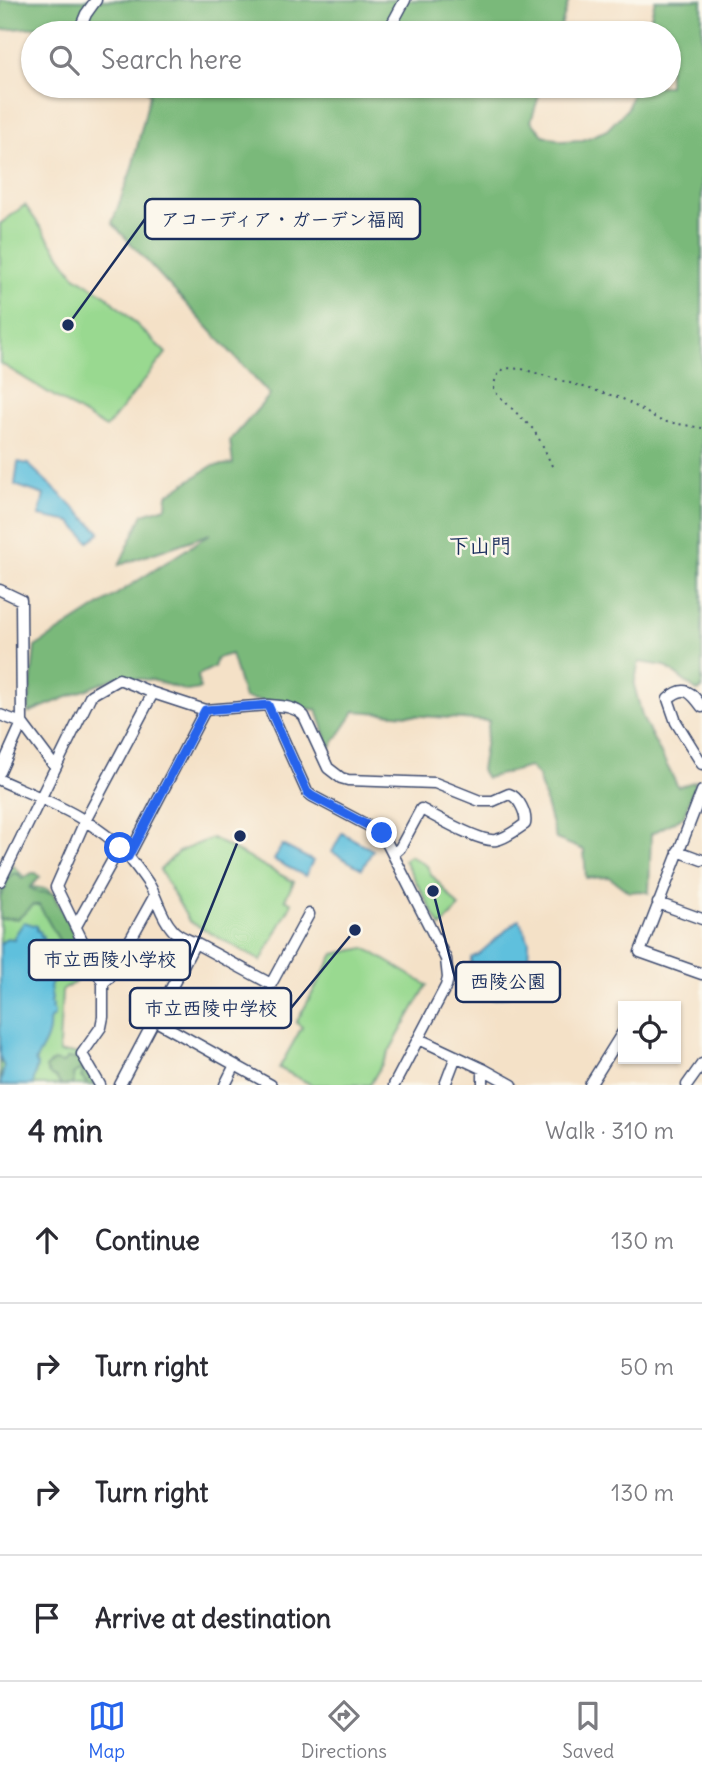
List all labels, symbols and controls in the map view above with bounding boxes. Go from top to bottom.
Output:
search box [21,21,681,98]
icon: search [45,41,83,79]
text: Search here [101,43,242,76]
callout: アコーディア・ガーデン福岡 [145,199,420,239]
text: アコーディア・ガーデン福岡 [161,207,405,231]
district label: 下山門 [449,532,512,559]
route end [366,817,397,848]
route start [104,832,135,863]
callout: 市立西陵小学校 [29,940,190,980]
text: 市立西陵小学校 [43,947,177,971]
callout: 西陵公園 [456,962,560,1002]
text: 西陵公園 [470,969,546,993]
callout: 市立西陵中学校 [130,988,291,1028]
text: 市立西陵中学校 [144,996,278,1020]
map controls [618,1001,681,1064]
button: locate [618,1001,681,1064]
text: 4 min [28,1112,103,1150]
text: Walk · 310 m [545,1116,674,1145]
icon: ahead [28,1221,66,1259]
text: Continue [95,1224,200,1257]
text: 130 m [611,1226,674,1255]
icon: right [28,1347,66,1385]
text: Turn right [95,1350,208,1383]
text: 50 m [620,1352,674,1381]
icon: right [28,1473,66,1511]
text: Turn right [95,1476,208,1509]
text: 130 m [611,1478,674,1507]
icon: arrive [28,1599,66,1637]
text: Arrive at destination [95,1602,331,1635]
tab: Map [88,1697,126,1763]
tab: Directions [301,1697,387,1763]
tab: Saved [562,1697,614,1763]

